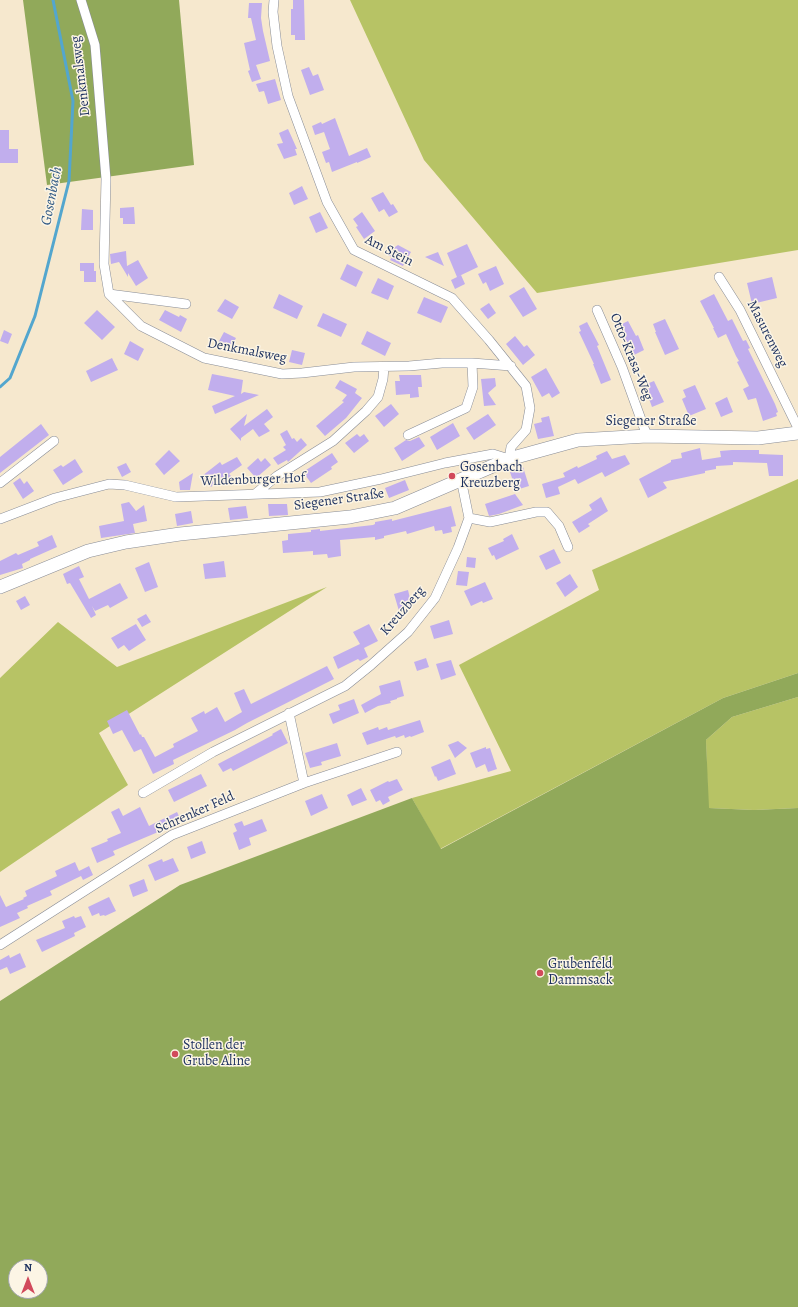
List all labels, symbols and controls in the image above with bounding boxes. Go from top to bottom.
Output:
street label: Denkmalsweg [68,35,94,117]
water label: Gosenbach [37,165,67,227]
street label: Am Stein [362,232,416,270]
street label: Masurenweg [743,298,791,370]
street label: Otto-Krasa-Weg [606,311,656,403]
street label: Denkmalsweg [206,335,288,367]
street label: Siegener Straße [605,414,697,430]
place label: Gosenbach Kreuzberg [460,460,523,492]
street label: Wildenburger Hof [200,470,306,490]
marker: Gosenbach Kreuzberg [447,471,457,481]
street label: Siegener Straße [293,485,385,515]
street label: Kreuzberg [377,583,429,639]
street label: Schrenker Feld [153,788,237,838]
place label: Grubenfeld Dammsack [548,957,613,990]
marker: Grubenfeld Dammsack [535,968,545,978]
place label: Stollen der Grube Aline [183,1038,250,1070]
marker: Stollen der Grube Aline [170,1049,180,1059]
north arrow [8,1259,48,1299]
text: N [24,1260,32,1275]

